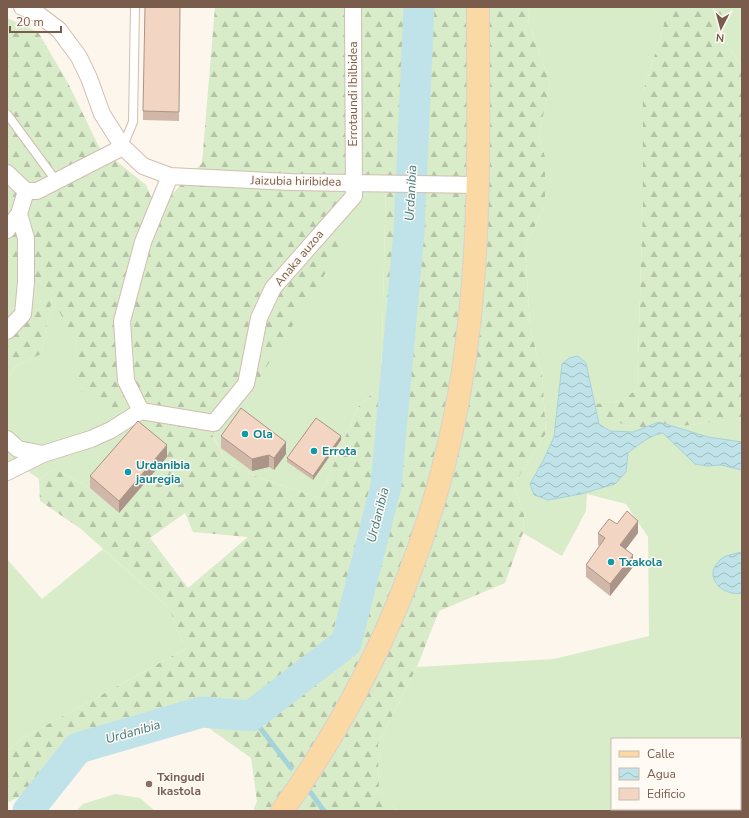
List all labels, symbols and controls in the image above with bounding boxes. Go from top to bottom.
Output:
scale bar [10,8,61,34]
north arrow [701,8,741,48]
text: 20 m [16,14,44,30]
text: N [715,30,725,45]
street label: Errotaundi Ibilbidea [345,41,361,147]
water label: Urdanibia [401,164,421,222]
street label: Jaizubia hiribidea [249,172,342,190]
street label: Anaka auzoa [271,226,327,290]
place label: Ola [253,426,273,442]
marker: Ola [240,429,250,439]
place label: Errota [322,443,357,459]
marker: Errota [309,446,319,456]
place label: Urdanibia jauregia [135,457,190,487]
marker: Urdanibia jauregia [123,467,133,477]
water label: Urdanibia [362,485,394,545]
place label: Txakola [619,554,662,570]
marker: Txakola [606,557,616,567]
water label: Urdanibia [103,716,163,748]
legend [611,738,741,810]
text: Calle [647,746,675,762]
text: Agua [647,766,676,782]
place label: Txingudi Ikastola [157,769,205,799]
marker: Txingudi Ikastola [144,779,154,789]
text: Edificio [647,786,686,802]

